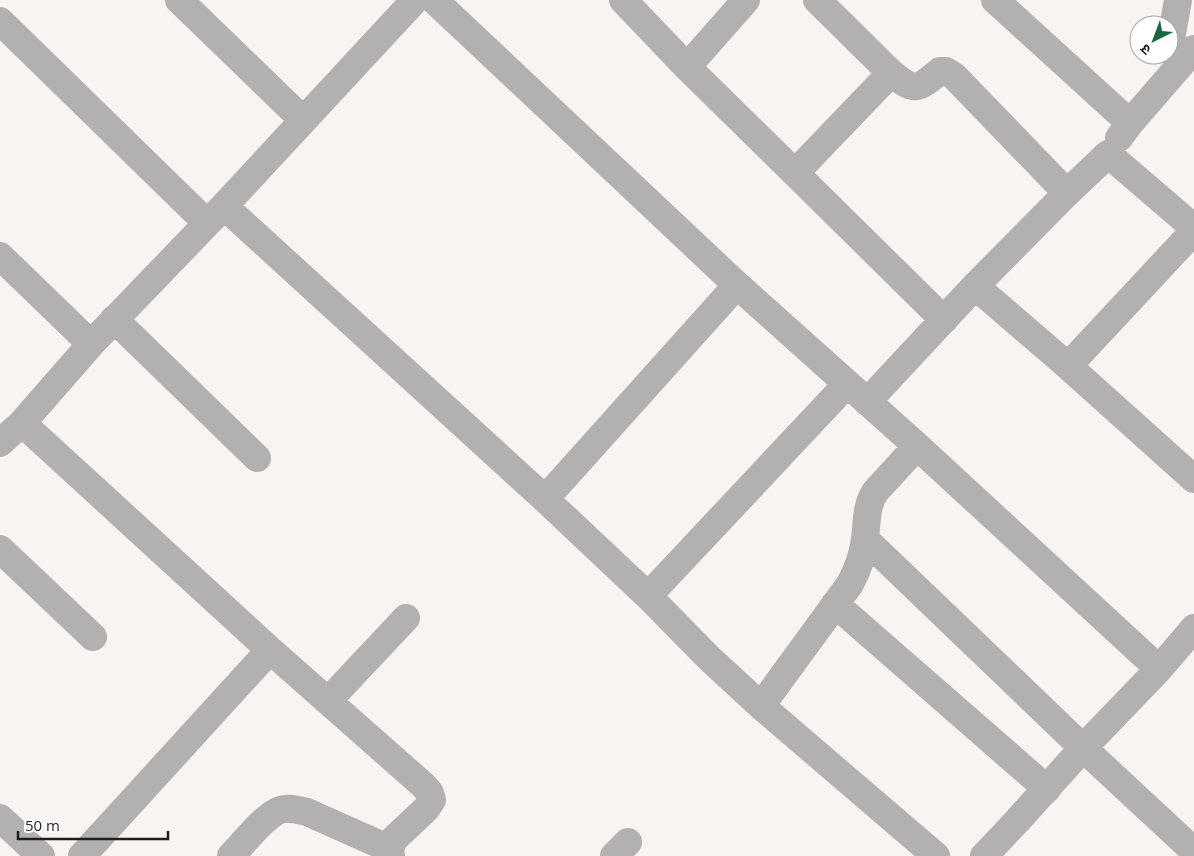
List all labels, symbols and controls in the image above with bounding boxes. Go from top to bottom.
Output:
north arrow [1129,15,1179,65]
text: उ [1135,40,1154,60]
scale bar [18,808,168,840]
text: 50 m [25,815,60,835]

